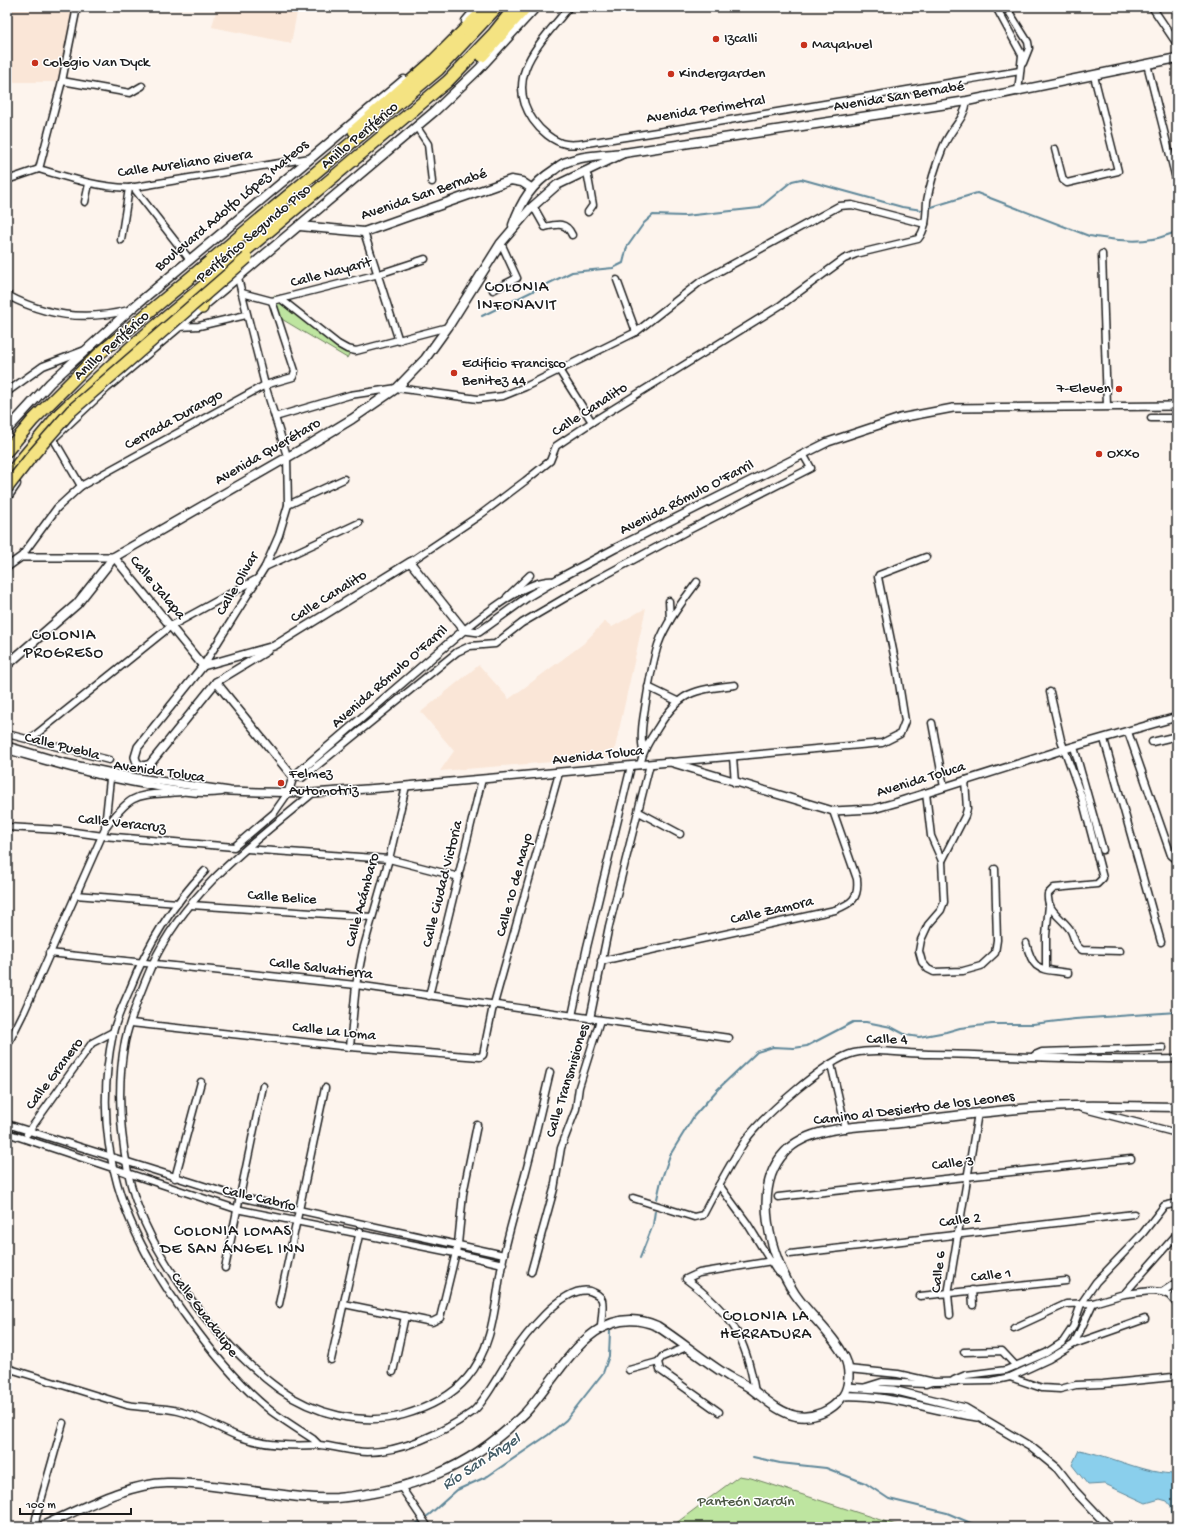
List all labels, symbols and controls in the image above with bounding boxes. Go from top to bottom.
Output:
place label: Izcalli [724,30,758,48]
marker: Izcalli [711,34,721,44]
place label: Mayahuel [812,36,873,54]
marker: Mayahuel [799,40,809,50]
place label: Colegio Van Dyck [43,54,151,72]
marker: Colegio Van Dyck [30,58,40,68]
place label: Kindergarden [679,65,765,83]
marker: Kindergarden [666,69,676,79]
street label: Avenida San Bernabé [832,78,966,116]
street label: Avenida Perimetral [645,92,767,128]
street label: Anillo Periférico [318,98,403,174]
street label: Boulevard Adolfo López Mateos [151,136,313,276]
street label: Calle Aureliano Rivera [117,146,254,182]
street label: Avenida San Bernabé [359,165,490,225]
street label: Periférico Segundo Piso [192,181,315,288]
street label: Calle Nayarit [289,253,375,292]
district label: COLONIA INFONAVIT [477,279,557,316]
street label: Anillo Periférico [70,307,154,385]
place label: Edificio Francisco Benitez 44 [461,355,566,390]
marker: Edificio Francisco Benitez 44 [449,368,459,378]
street label: Calle Canalito [549,379,631,441]
place label: 7-Eleven [1056,380,1111,398]
marker: 7-Eleven [1114,384,1124,394]
street label: Cerrada Durango [122,386,226,454]
street label: Avenida Querétaro [212,414,325,490]
place label: Oxxo [1107,445,1140,463]
marker: Oxxo [1094,449,1104,459]
street label: Avenida Rómulo O'Farril [617,456,757,540]
street label: Calle Olivar [213,548,264,619]
street label: Calle Jalapa [125,552,189,624]
street label: Calle Canalito [287,566,371,628]
street label: Avenida Rómulo O'Farril [328,622,452,732]
district label: COLONIA PROGRESO [23,627,104,664]
street label: Calle Puebla [22,729,102,765]
street label: Avenida Toluca [552,742,645,770]
street label: Avenida Toluca [112,757,206,787]
street label: Avenida Toluca [875,758,968,802]
place label: Felmez Automotriz [288,765,359,800]
marker: Felmez Automotriz [276,778,286,788]
street label: Calle Veracruz [77,810,167,838]
street label: Calle Ciudad Victoria [419,818,468,949]
street label: Calle 10 de Mayo [493,831,538,939]
street label: Calle Acámbaro [342,851,384,949]
street label: Calle Belice [247,887,317,909]
street label: Calle Zamora [729,893,816,929]
street label: Calle Salvatierra [268,954,374,984]
street label: Calle La Loma [291,1019,377,1045]
street label: Calle Transmisiones [542,1022,594,1140]
street label: Calle 4 [866,1031,908,1049]
street label: Calle Granero [22,1034,88,1114]
street label: Camino al Desierto de los Leones [812,1088,1016,1130]
street label: Calle 3 [931,1153,975,1175]
street label: Calle Cabrío [220,1182,298,1216]
street label: Calle 2 [938,1210,982,1232]
district label: COLONIA LOMAS DE SAN ÁNGEL INN [159,1223,306,1260]
street label: Calle 6 [928,1250,951,1294]
street label: Calle 1 [970,1265,1012,1287]
street label: Calle Guadalupe [166,1269,242,1361]
district label: COLONIA LA HERRADURA [720,1308,812,1345]
water label: Río San Ángel [439,1430,526,1495]
scale bar [20,1490,131,1516]
park label: Panteón Jardín [697,1493,794,1511]
text: 100 m [25,1499,56,1513]

